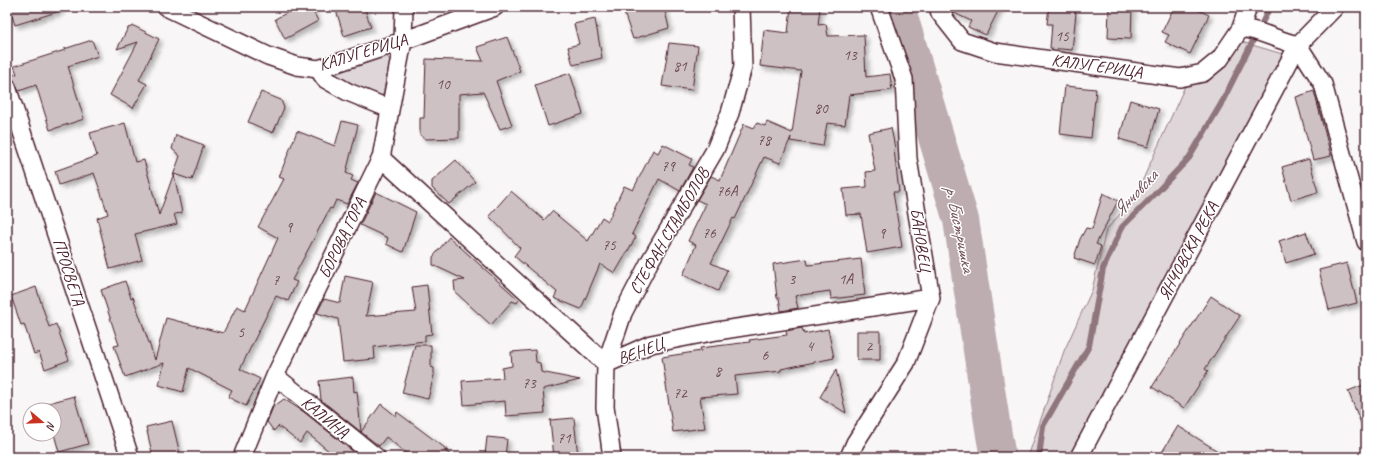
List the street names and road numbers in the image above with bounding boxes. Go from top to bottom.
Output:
street label: КАЛУГЕРИЦА [316,28,410,75]
street label: КАЛУГЕРИЦА [1050,49,1144,83]
street label: СТЕФАН СТАМБОЛОВ [624,163,714,298]
street label: БОРОВА ГОРА [314,194,371,282]
street label: ЯНЧОВСКА РЕКА [1153,198,1223,304]
street label: БАНОВЕЦ [906,207,937,275]
street label: ПРОСВЕТА [48,236,90,309]
street label: ВЕНЕЦ [615,332,669,369]
street label: КАЛИНА [297,392,353,443]

